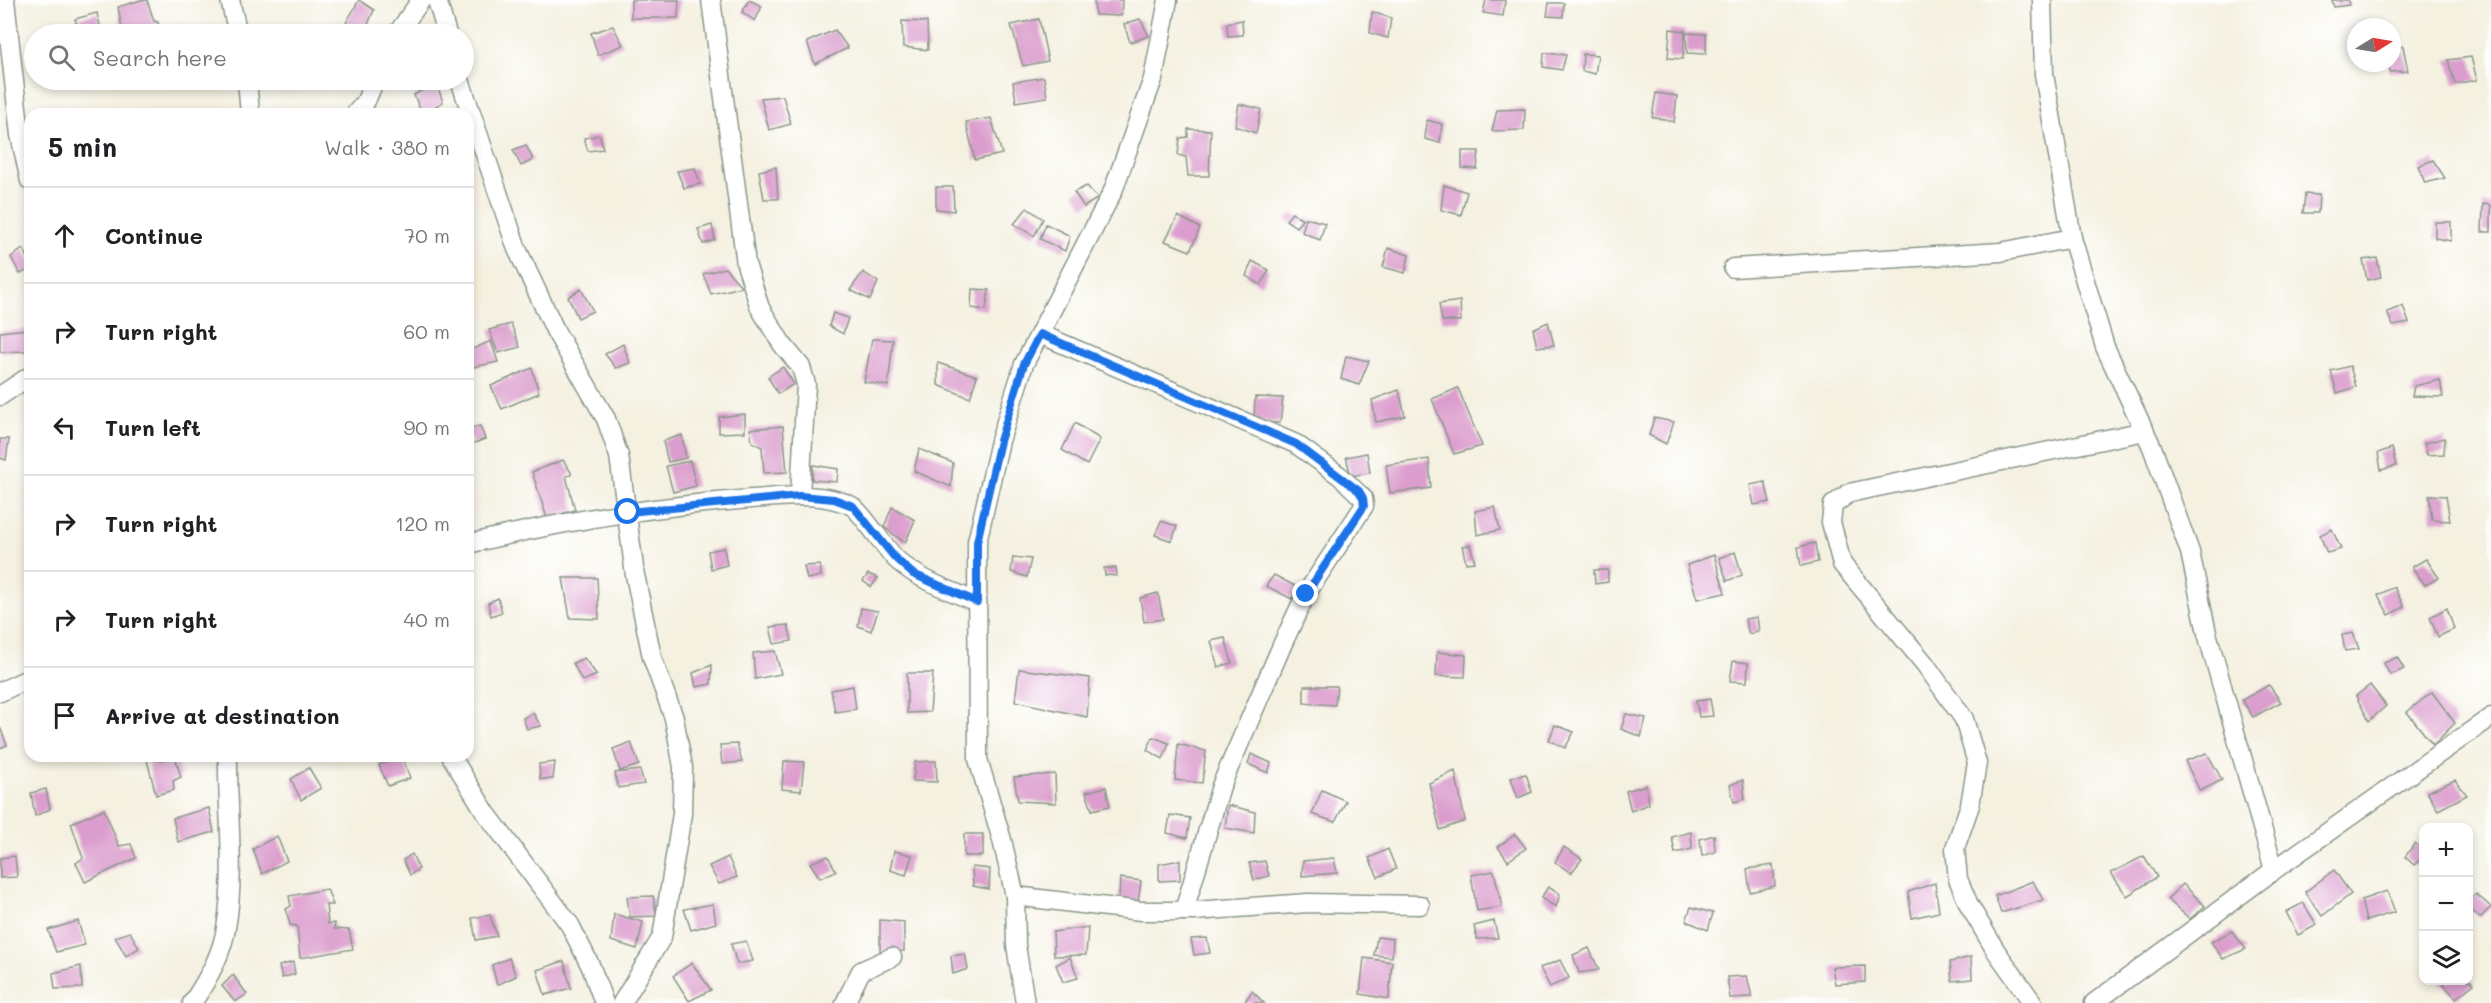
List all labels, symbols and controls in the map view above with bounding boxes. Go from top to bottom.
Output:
north arrow [2347,18,2401,72]
search box [24,24,474,90]
icon: search [45,41,78,74]
text: Search here [93,43,227,72]
text: 5 min [48,130,117,164]
text: Walk · 380 m [324,134,450,160]
icon: ahead [48,219,81,252]
text: Continue [105,221,203,250]
text: 70 m [404,222,450,248]
icon: right [48,315,81,348]
text: Turn right [105,317,217,346]
text: 60 m [403,318,450,344]
icon: left [48,411,81,444]
text: Turn left [105,413,201,442]
text: 90 m [404,414,450,440]
route start [614,498,640,524]
icon: right [48,507,81,540]
text: Turn right [105,509,217,538]
text: 120 m [395,510,450,536]
route end [1292,580,1318,606]
icon: right [48,603,81,636]
text: Turn right [105,605,217,634]
text: 40 m [404,606,450,632]
icon: arrive [48,699,81,732]
text: Arrive at destination [105,701,340,730]
map controls [2419,823,2473,985]
button: + [2419,823,2473,877]
button: − [2419,877,2473,931]
button: layers [2419,931,2473,985]

